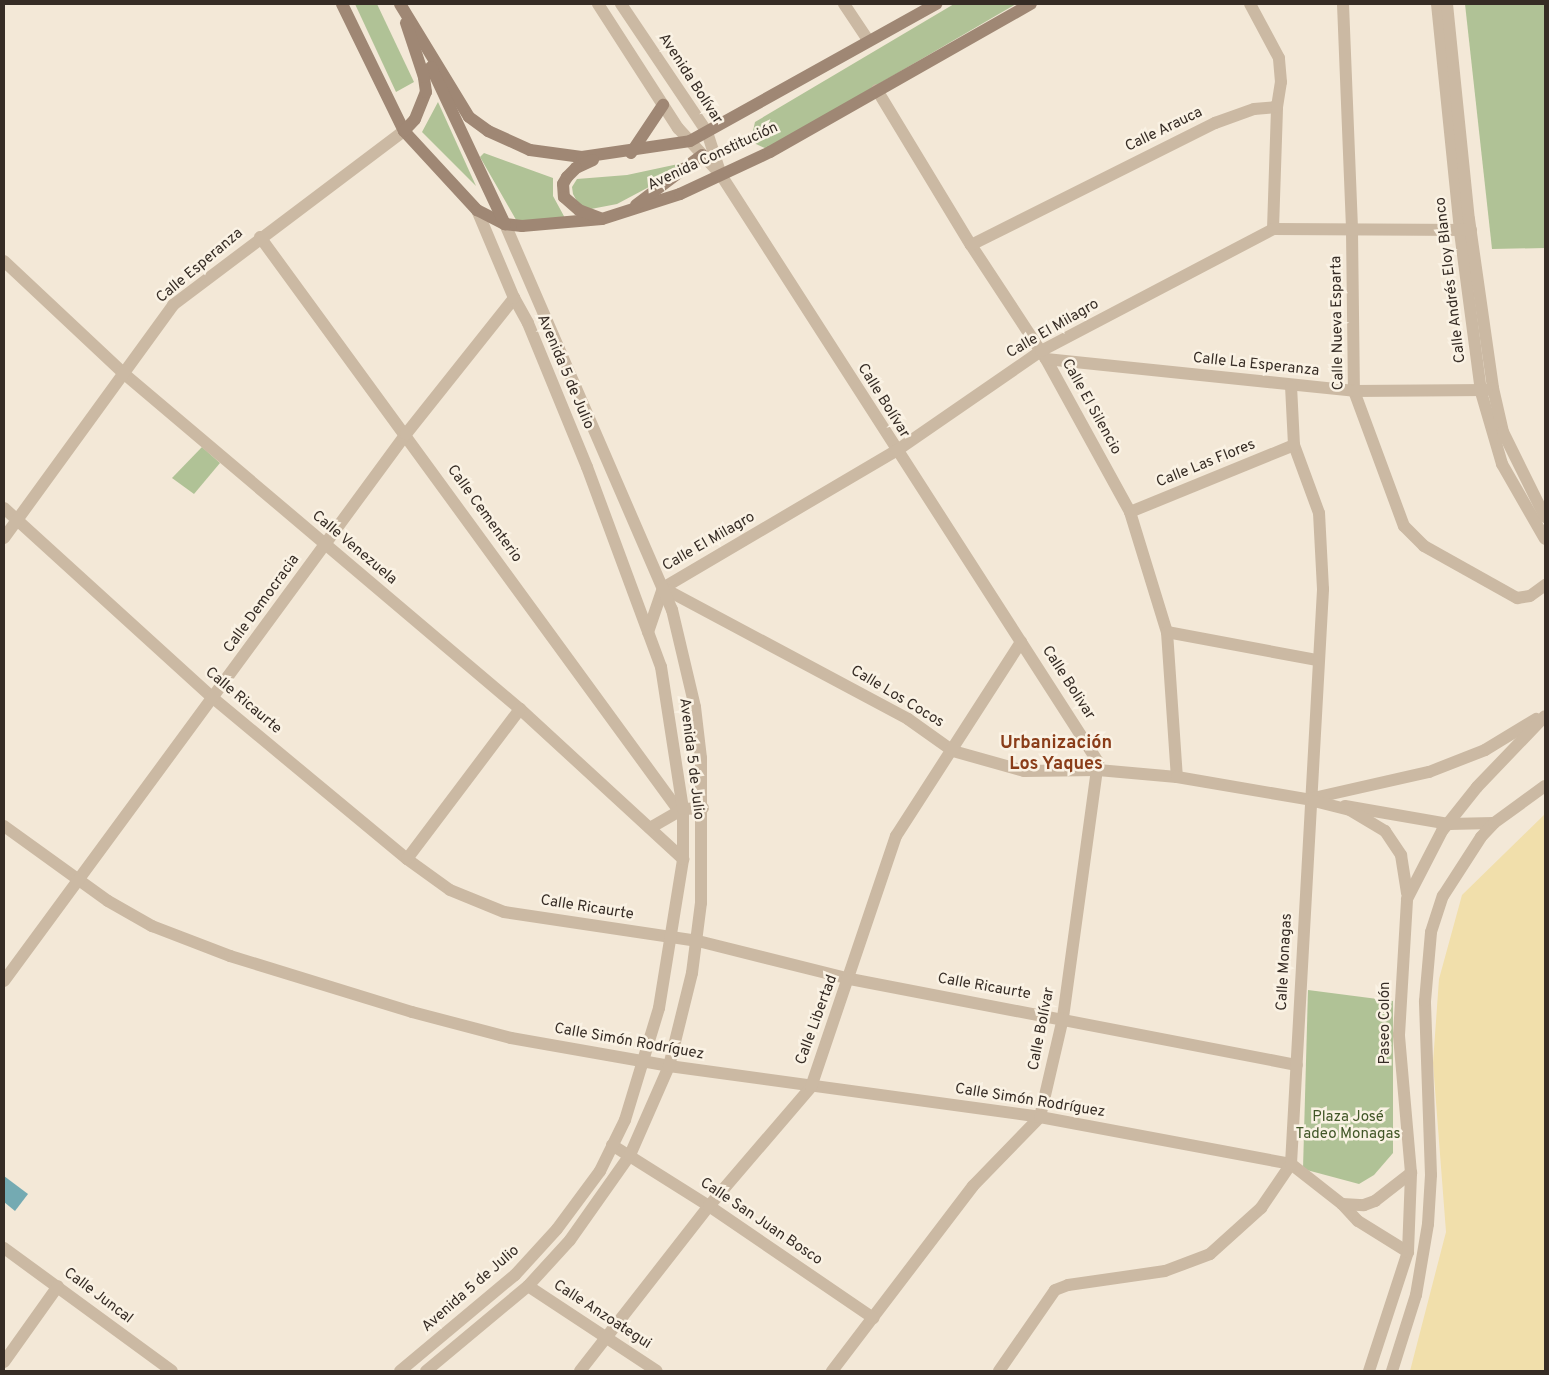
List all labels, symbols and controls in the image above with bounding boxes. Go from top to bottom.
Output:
street label: Avenida Bolívar [654,30,726,128]
street label: Calle Arauca [1122,103,1206,157]
street label: Avenida Constitución [645,119,781,195]
street label: Calle Andrés Eloy Blanco [1432,196,1470,364]
street label: Calle Esperanza [153,225,247,307]
street label: Calle Nueva Esparta [1328,256,1348,390]
street label: Calle El Milagro [1004,295,1102,363]
street label: Avenida 5 de Julio [533,312,597,432]
street label: Calle La Esperanza [1192,349,1320,381]
street label: Calle El Silencio [1057,356,1125,458]
street label: Calle Bolívar [853,360,913,442]
street label: Calle Las Flores [1154,436,1258,492]
street label: Calle Cementerio [443,462,525,566]
street label: Calle Venezuela [308,507,400,589]
street label: Calle El Milagro [660,508,758,576]
street label: Calle Democracia [220,551,304,657]
street label: Calle Bolivar [1037,643,1099,723]
street label: Calle Los Cocos [847,662,947,732]
street label: Calle Ricaurte [201,664,285,738]
street label: Avenida 5 de Julio [675,697,707,821]
district label: Urbanización Los Yaques [1000,734,1112,776]
street label: Calle Ricaurte [539,892,635,924]
street label: Calle Monagas [1273,913,1297,1011]
street label: Calle Ricaurte [936,970,1032,1004]
street label: Calle Libertad [792,973,842,1067]
street label: Paseo Colón [1377,981,1395,1065]
street label: Calle Bolívar [1025,986,1059,1072]
street label: Calle Simón Rodríguez [553,1020,705,1064]
street label: Calle Simón Rodríguez [954,1080,1106,1122]
park label: Plaza José Tadeo Monagas [1295,1108,1401,1143]
street label: Calle San Juan Bosco [696,1174,826,1270]
street label: Avenida 5 de Julio [419,1242,523,1336]
street label: Calle Juncal [60,1264,136,1328]
street label: Calle Anzoategui [549,1276,655,1354]

